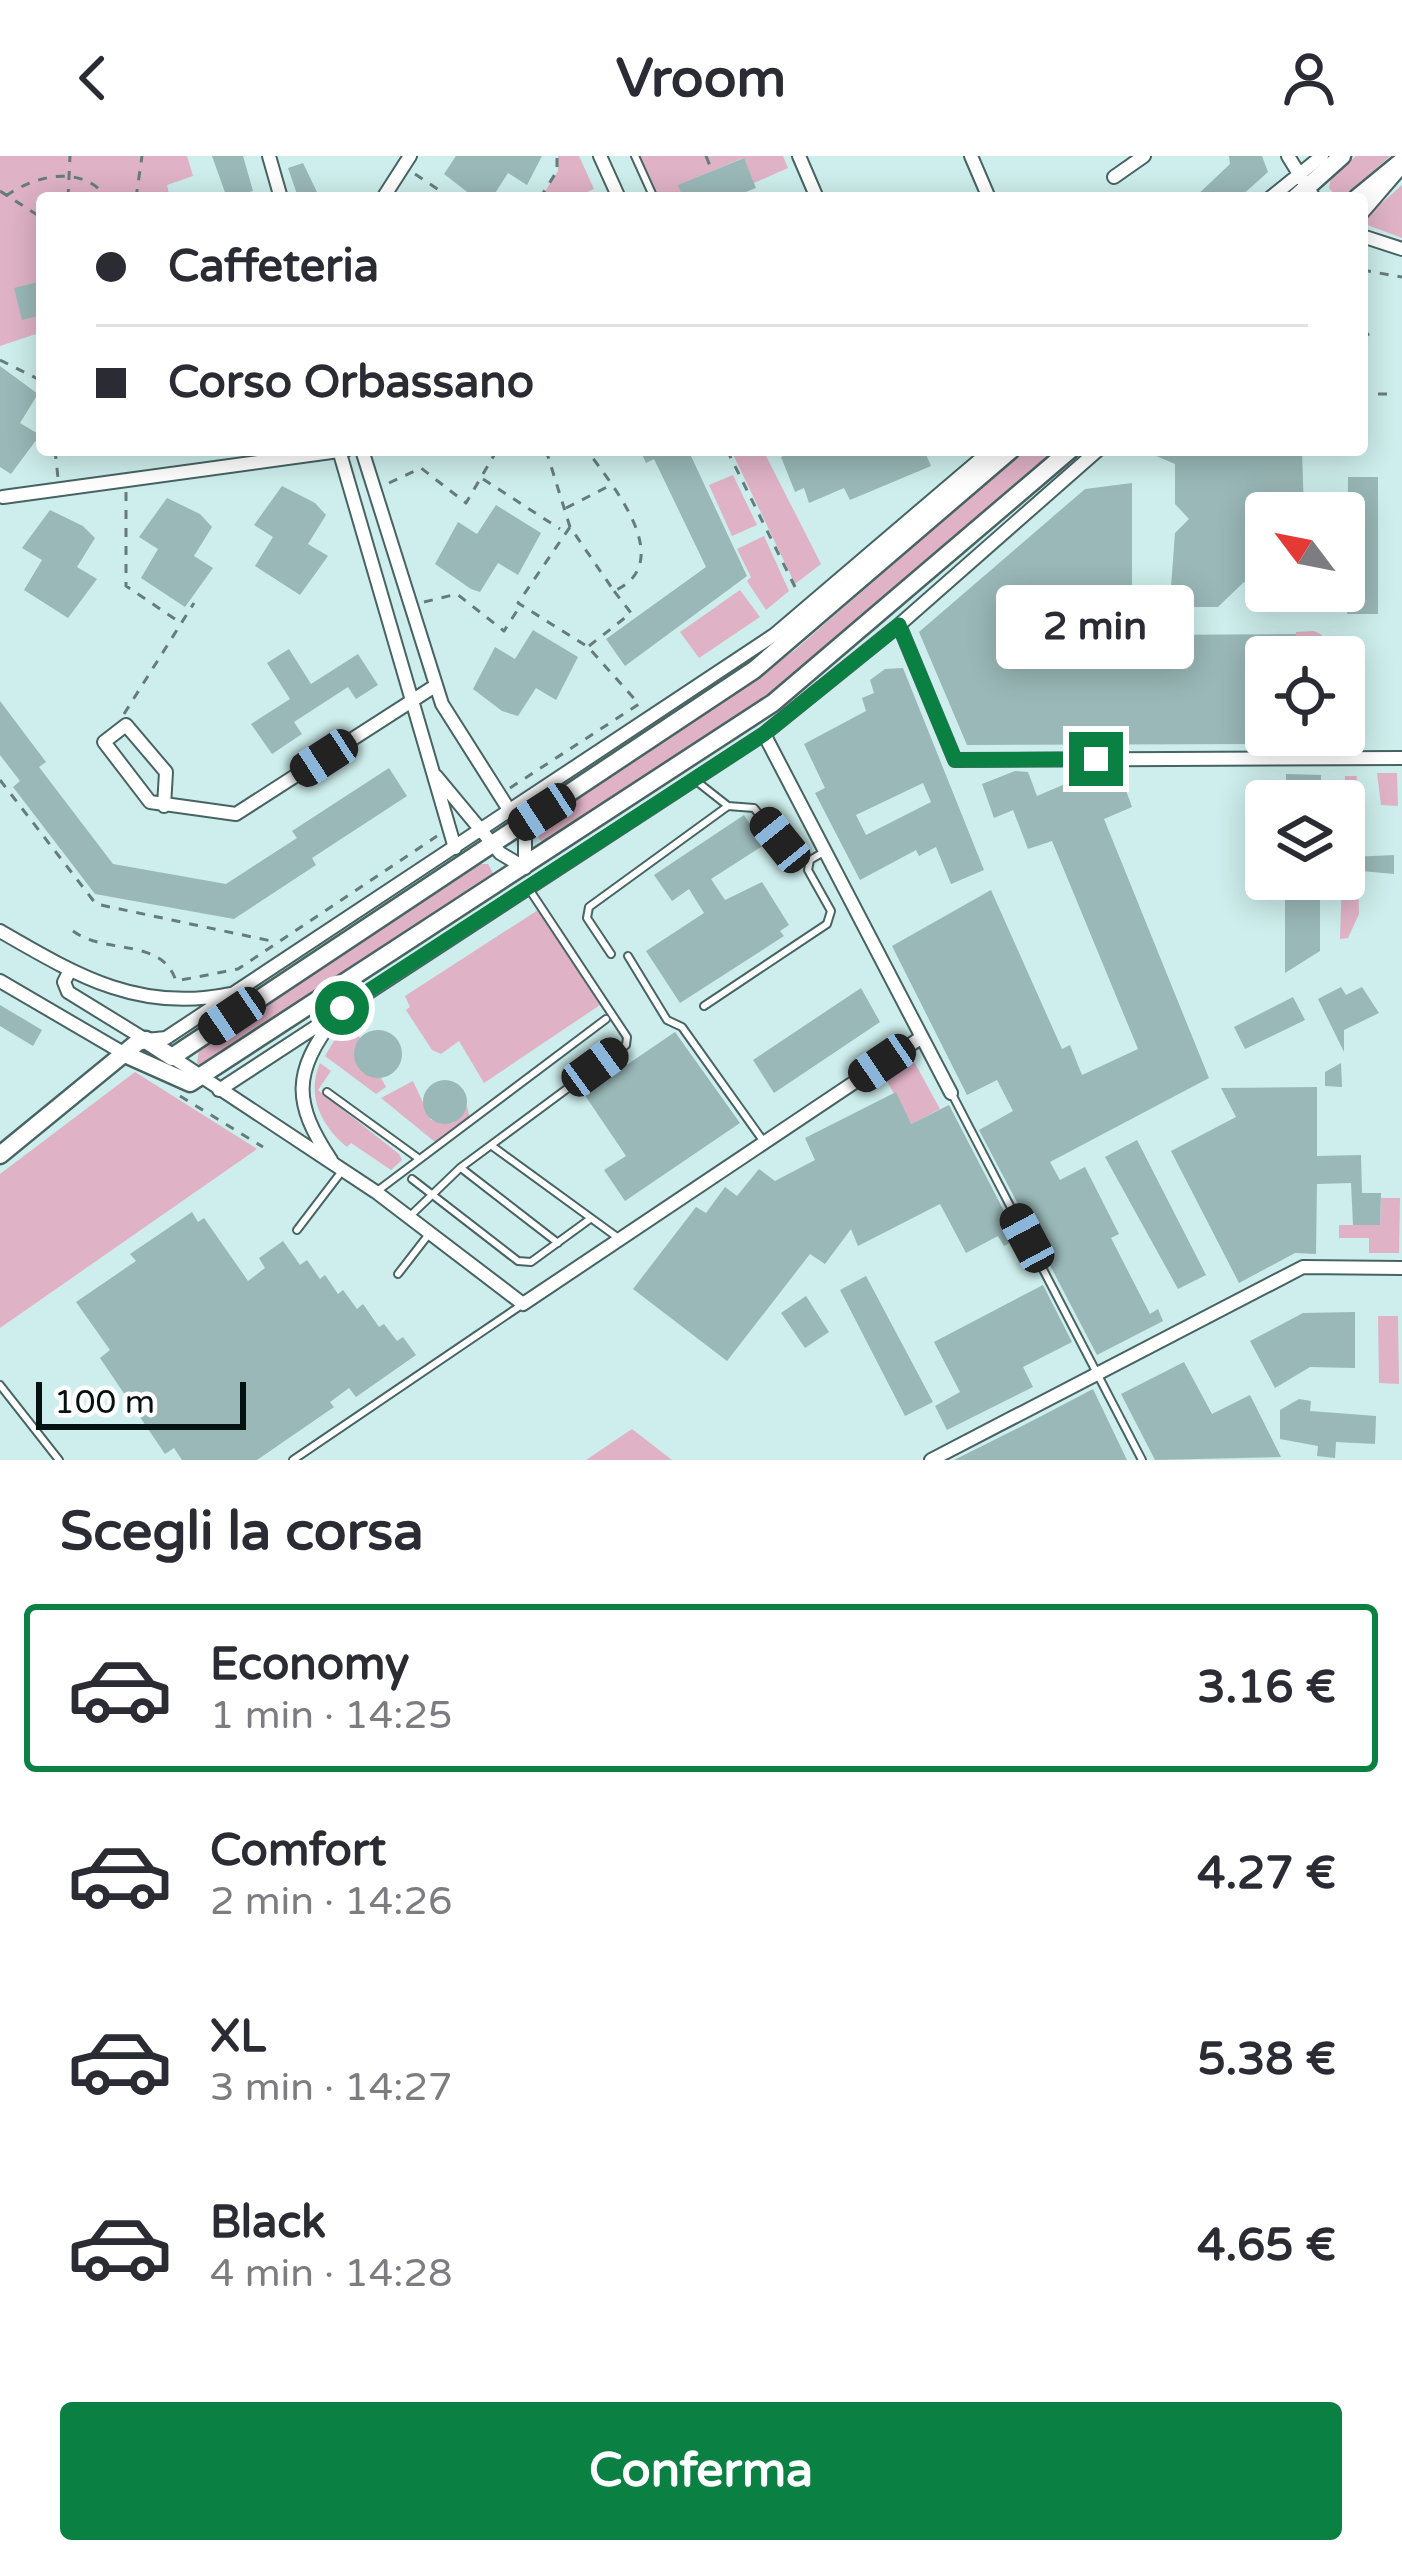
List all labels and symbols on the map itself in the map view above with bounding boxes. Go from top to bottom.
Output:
north arrow [1245,492,1365,612]
callout: 2 min [997,585,1195,669]
car [284,723,364,793]
route end [1069,732,1123,786]
car [502,777,582,847]
car [743,801,817,879]
car [192,981,272,1051]
route start [315,981,369,1035]
car [842,1028,922,1098]
car [555,1031,635,1103]
car [994,1198,1060,1278]
scale bar [36,1376,246,1429]

